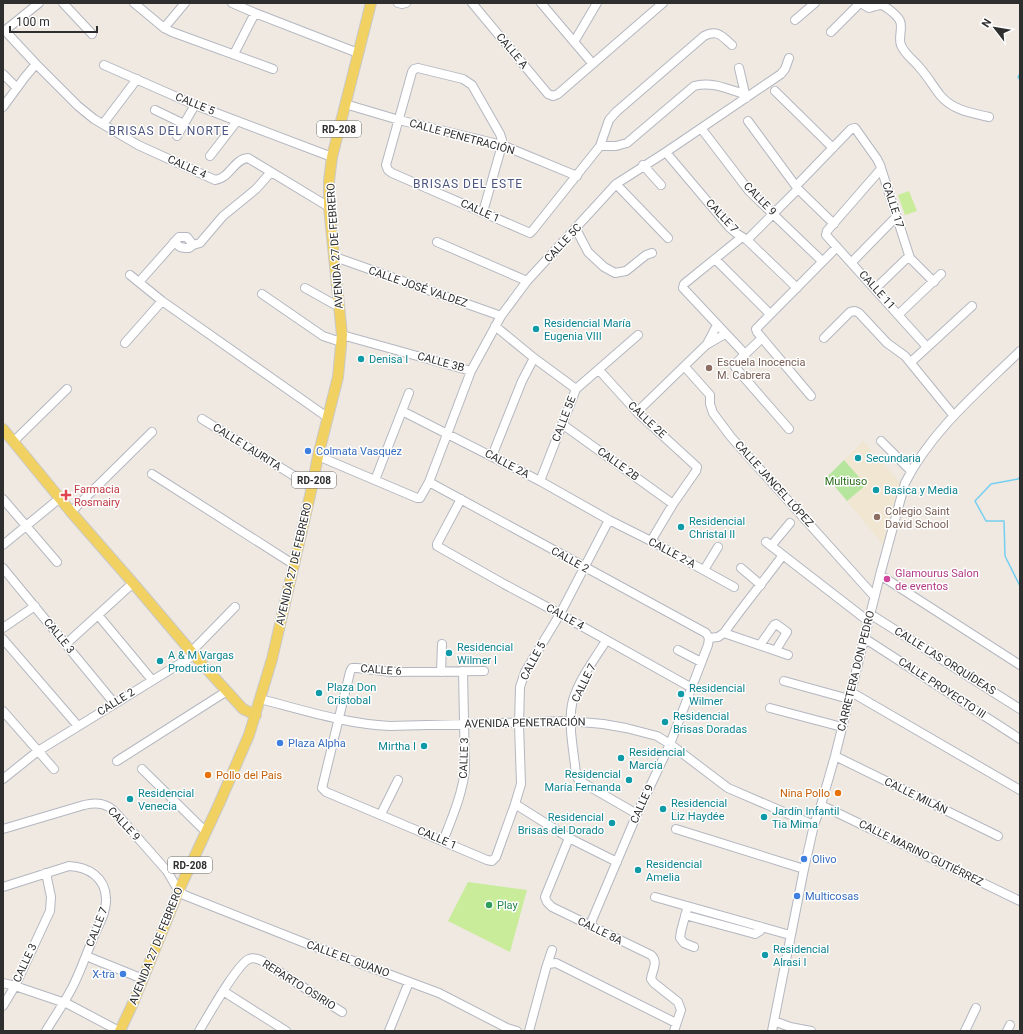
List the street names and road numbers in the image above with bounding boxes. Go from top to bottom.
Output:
street label: CALLE A [493,31,531,72]
street label: CALLE 5 [173,90,217,118]
street label: CALLE PENETRACIÓN [408,117,516,157]
road number: RD-208 [317,121,361,137]
street label: CALLE 4 [165,153,209,181]
street label: CALLE 9 [741,180,779,218]
street label: CALLE 17 [879,180,907,230]
street label: AVENIDA 27 DE FEBRERO [324,183,346,309]
street label: CALLE 7 [703,196,741,236]
street label: CALLE 1 [458,197,502,225]
street label: CALLE 5C [542,221,584,265]
street label: CALLE JOSÉ VALDEZ [367,264,470,310]
street label: CALLE 11 [856,268,898,312]
street label: CALLE 3B [416,349,466,375]
street label: CALLE 5E [549,394,579,444]
street label: CALLE 2E [625,399,669,441]
street label: CALLE LAURITA [210,421,284,474]
street label: CALLE JANCEL LÓPEZ [732,438,816,530]
street label: CALLE 2B [595,445,641,484]
street label: CALLE 2A [483,447,532,482]
road number: RD-208 [292,472,336,488]
street label: AVENIDA 27 DE FEBRERO [274,501,314,627]
street label: CALLE 2-A [646,535,699,571]
street label: CALLE 2 [549,544,591,576]
street label: CALLE 4 [544,601,586,633]
street label: CARRETERA DON PEDRO [835,609,877,733]
street label: CALLE 3 [41,616,77,656]
street label: CALLE LAS ORQUÍDEAS [892,625,998,698]
street label: CALLE 5 [518,640,548,682]
street label: CALLE PROYECTO III [896,655,988,721]
street label: CALLE 6 [360,662,402,678]
street label: CALLE 7 [569,662,599,704]
street label: CALLE 2 [95,686,137,718]
street label: AVENIDA PENETRACIÓN [464,715,586,731]
street label: CALLE 3 [457,737,471,779]
street label: CALLE MILÁN [882,775,950,817]
street label: CALLE 9 [628,782,656,826]
street label: CALLE 9 [105,804,143,844]
street label: CALLE MARINO GUTIÉRREZ [857,817,986,889]
street label: CALLE 1 [415,824,459,852]
road number: RD-208 [168,857,212,873]
street label: AVENIDA 27 DE FEBRERO [126,885,186,1007]
street label: CALLE 7 [84,905,110,949]
street label: CALLE 8A [575,915,625,948]
street label: CALLE EL GUANO [305,938,391,980]
street label: CALLE 3 [10,942,40,984]
street label: REPARTO OSIRIO [260,957,338,1013]

